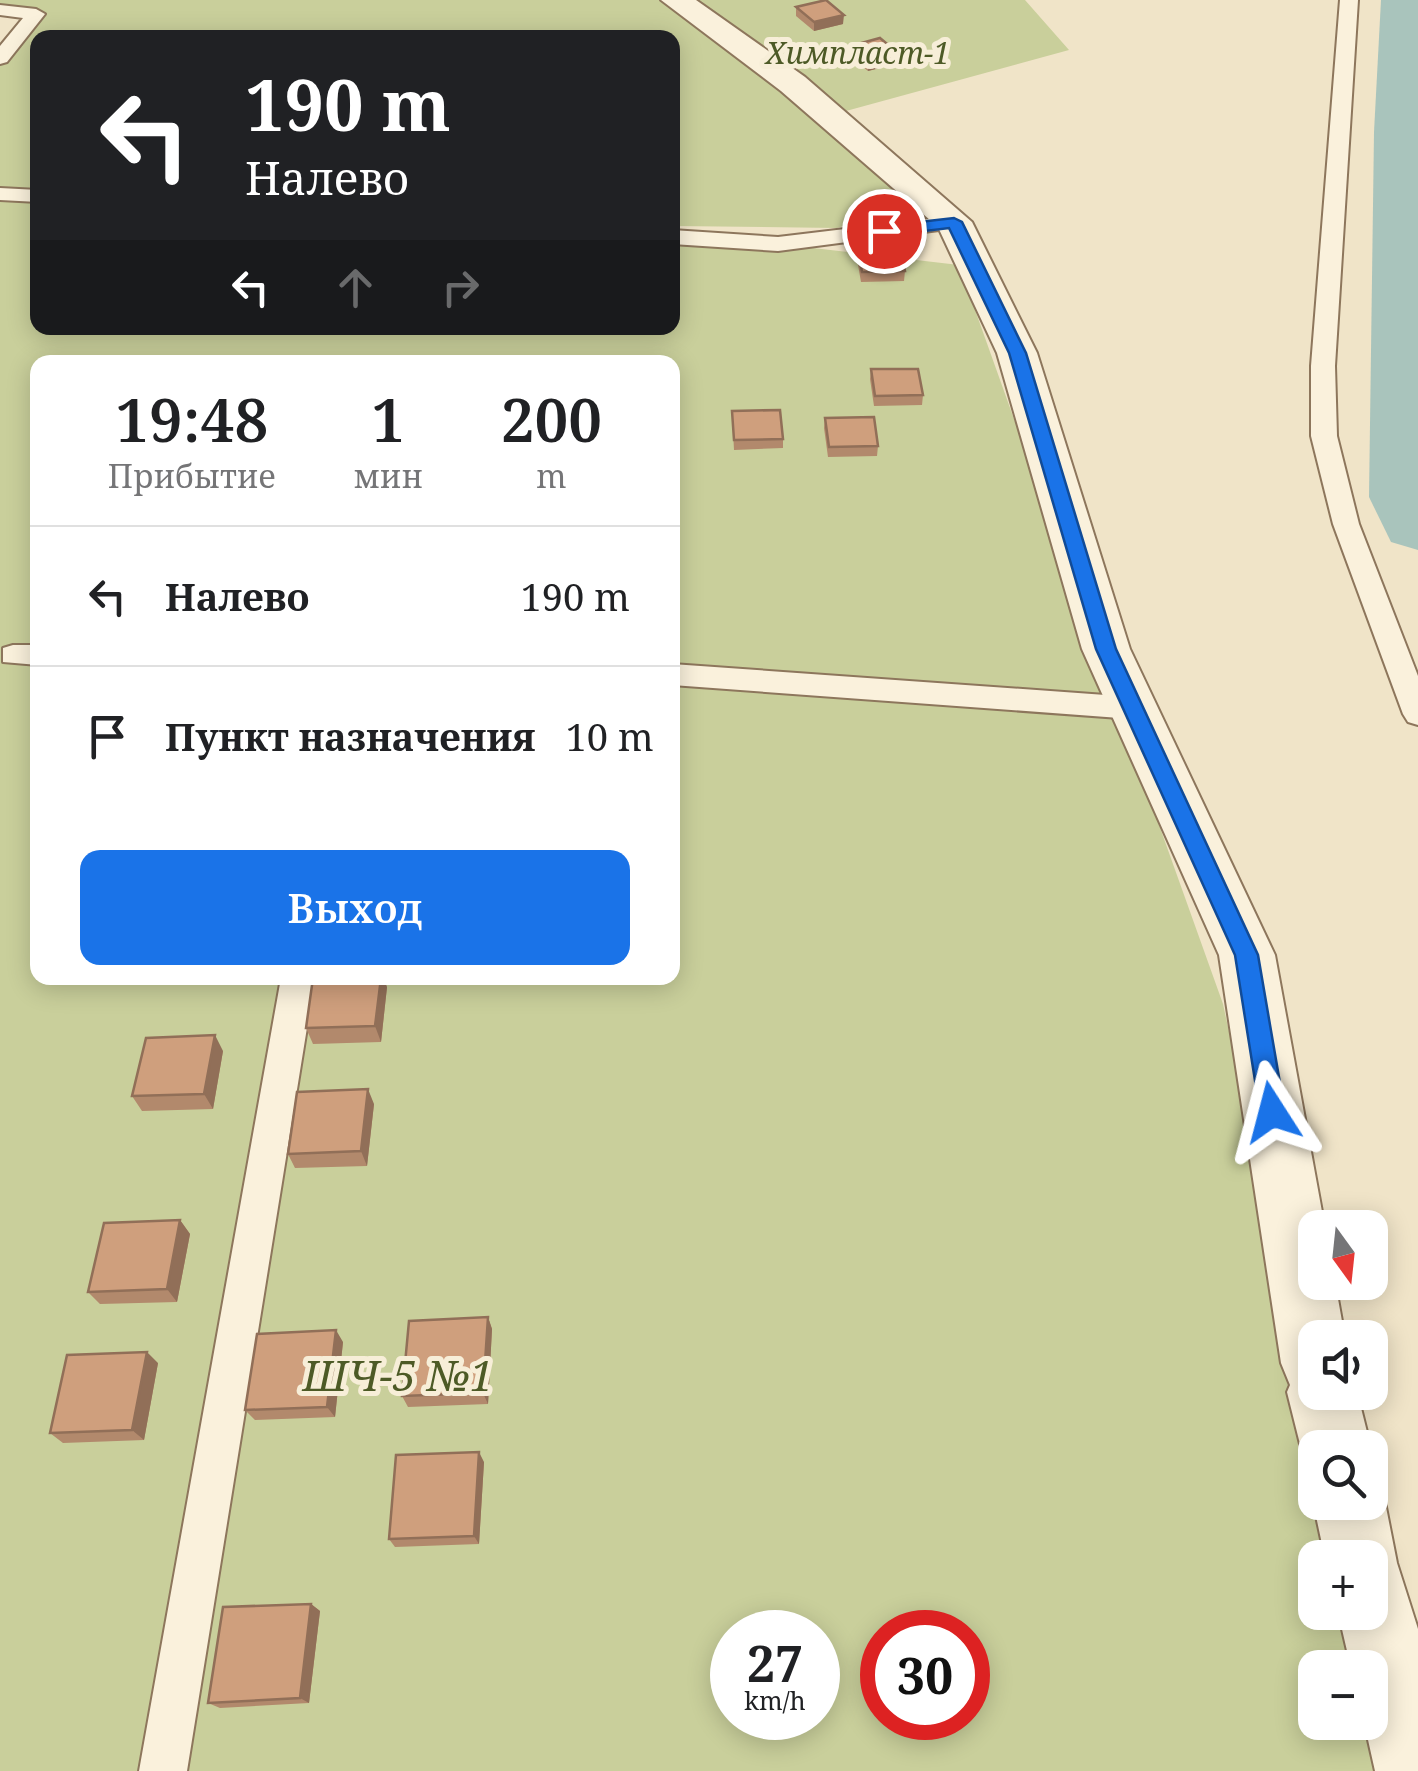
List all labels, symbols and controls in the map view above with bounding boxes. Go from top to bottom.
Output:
park label: Химпласт-1 [764,32,950,73]
text: 190 m [245,56,451,152]
icon: left [80,70,210,200]
text: Налево [245,147,409,208]
pin [842,189,927,274]
icon: arrive [857,204,912,259]
icon: left [223,260,278,315]
icon: ahead [328,260,383,315]
icon: right [433,260,488,315]
text: 19:48 [115,378,268,460]
text: 1 [371,378,405,460]
text: 200 [501,378,602,460]
text: Прибытие [108,454,276,497]
text: мин [353,454,423,497]
text: m [536,454,567,497]
icon: left [80,569,135,624]
text: Налево [165,570,310,622]
text: 190 m [520,570,630,622]
icon: arrive [80,709,135,764]
text: Пункт назначения [165,710,535,762]
text: 10 m [565,710,654,762]
button: Выход [80,850,630,965]
position arrow [1220,1060,1324,1164]
north arrow [1298,1210,1388,1300]
map controls [1298,1210,1388,1740]
button: sound [1298,1320,1388,1410]
park label: ШЧ-5 №1 [302,1346,493,1403]
button: search [1298,1430,1388,1520]
button: + [1298,1540,1388,1630]
speed limit sign: 30 [860,1610,990,1740]
text: 27 [747,1629,803,1697]
button: − [1298,1650,1388,1740]
text: km/h [744,1683,806,1717]

